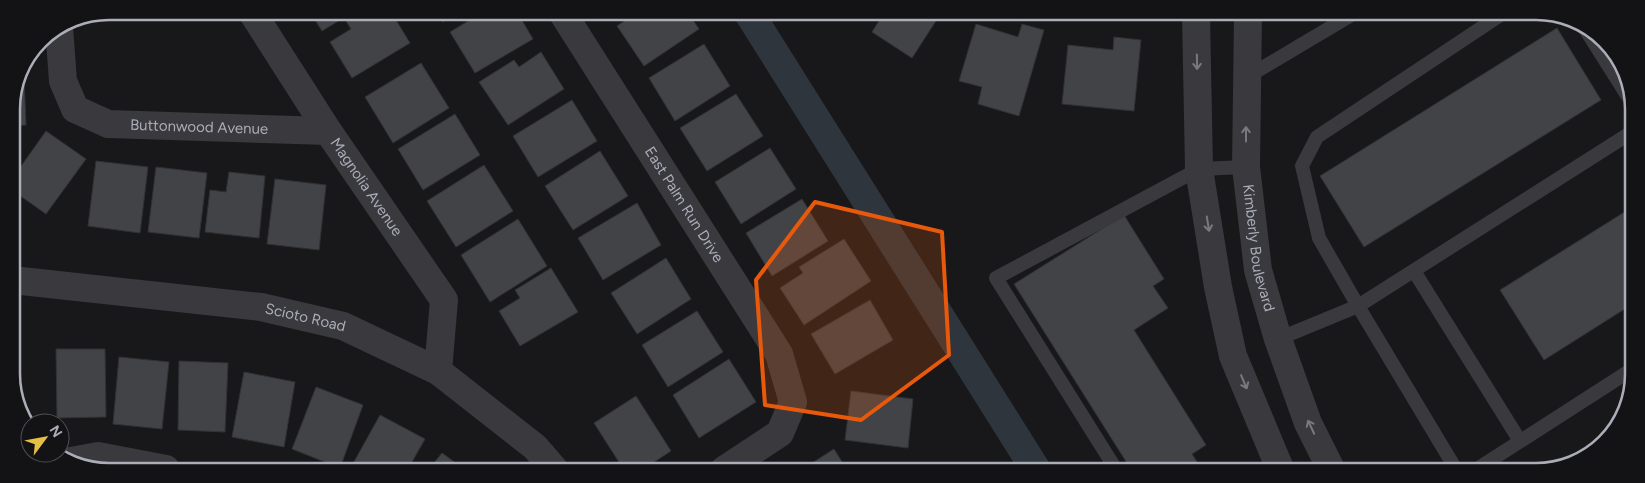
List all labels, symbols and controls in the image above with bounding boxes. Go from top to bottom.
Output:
one-way arrow [1193,54,1202,70]
street label: Buttonwood Avenue [130,116,268,138]
one-way arrow [1241,126,1251,142]
street label: Magnolia Avenue [326,134,406,239]
street label: East Palm Run Drive [641,143,728,266]
street label: Kimberly Boulevard [1239,183,1279,314]
one-way arrow [1204,216,1214,232]
street label: Scioto Road [263,299,347,335]
one-way arrow [1240,374,1250,389]
north arrow [20,413,70,463]
one-way arrow [1305,420,1315,435]
text: N [46,422,66,440]

